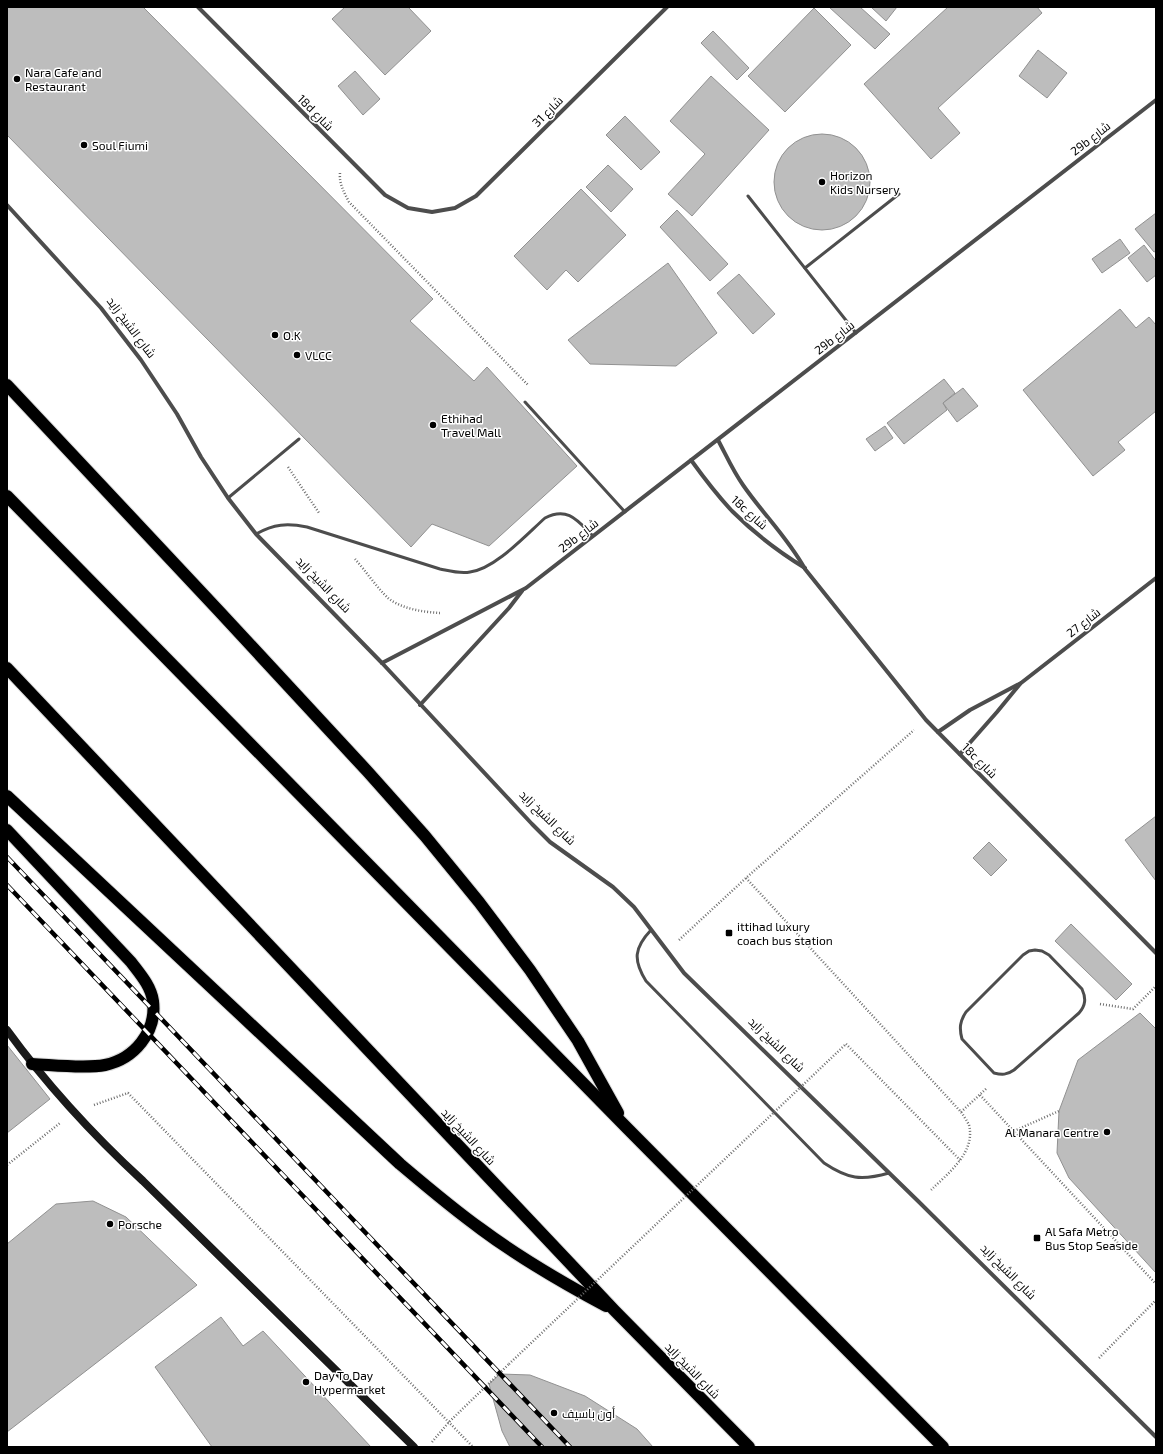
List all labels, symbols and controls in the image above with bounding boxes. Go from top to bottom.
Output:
place label: Nara Cafe and Restaurant [25,65,102,93]
marker: Nara Cafe and Restaurant [12,74,22,84]
street label: 18d شارع [294,91,337,134]
street label: شارع 31 [529,93,567,131]
street label: 29b شارع [1067,118,1114,159]
place label: Soul Fiumi [92,138,148,152]
marker: Soul Fiumi [79,140,89,150]
place label: Horizon Kids Nursery [830,168,900,196]
marker: Horizon Kids Nursery [817,177,827,187]
street label: شارع الشيخ زايد [103,294,159,361]
street label: 29b شارع [811,317,858,358]
place label: O.K [283,328,301,342]
marker: O.K [270,330,280,340]
place label: VLCC [305,348,332,362]
marker: VLCC [292,350,302,360]
place label: Ethihad Travel Mall [441,411,502,439]
marker: Ethihad Travel Mall [428,420,438,430]
street label: 18c شارع [728,492,771,533]
street label: 29b شارع [555,515,602,556]
street label: شارع الشيخ زايد [292,553,354,616]
street label: شارع 27 [1063,604,1104,641]
street label: 18c شارع [958,740,1001,782]
street label: شارع الشيخ زايد [516,787,579,849]
place label: ittihad luxury coach bus station [737,919,833,947]
marker: ittihad luxury coach bus station [724,928,734,938]
street label: شارع الشيخ زايد [745,1014,808,1076]
street label: شارع الشيخ زايد [438,1105,499,1169]
place label: Al Manara Centre [1005,1125,1099,1139]
marker: Al Manara Centre [1102,1127,1112,1137]
place label: Porsche [118,1217,162,1231]
marker: Porsche [105,1219,115,1229]
place label: Al Safa Metro Bus Stop Seaside [1045,1224,1138,1252]
marker: Al Safa Metro Bus Stop Seaside [1032,1233,1042,1243]
street label: شارع الشيخ زايد [977,1240,1040,1303]
street label: شارع الشيخ زايد [661,1339,723,1402]
place label: Day To Day Hypermarket [314,1368,386,1396]
marker: Day To Day Hypermarket [301,1377,311,1387]
place label: أون باسيف [562,1406,615,1421]
marker: أون باسيف [549,1408,559,1418]

